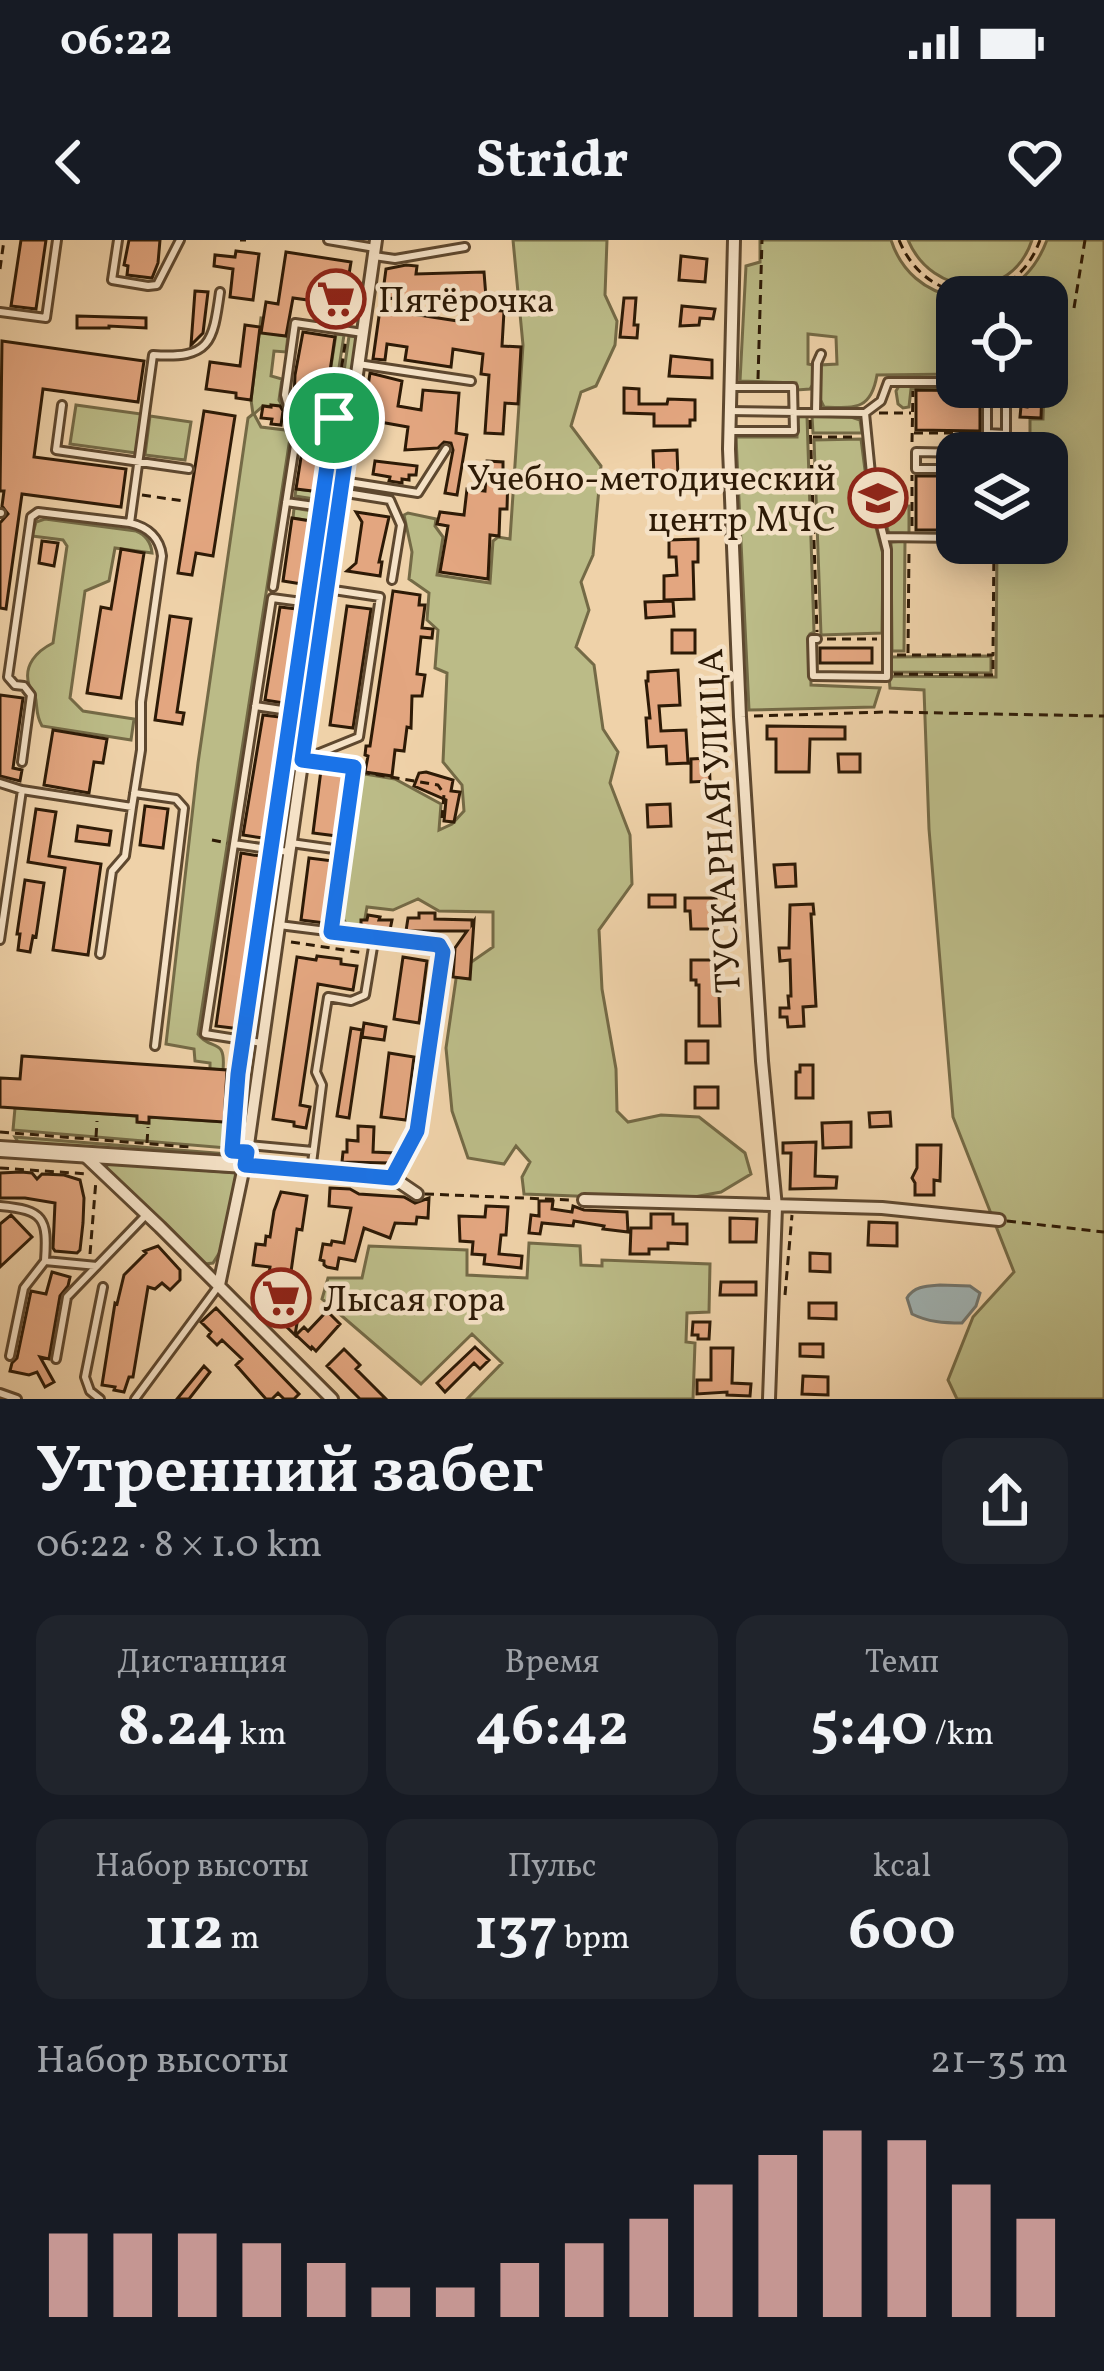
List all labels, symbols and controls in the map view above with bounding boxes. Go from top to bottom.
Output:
text: 06:22 [60,11,172,74]
text: Stridr [476,125,628,200]
icon: back [36,129,102,195]
icon: heart [1002,129,1068,195]
supermarket icon: Пятёрочка [305,268,367,330]
map controls [936,276,1068,564]
button: locate [936,276,1068,408]
place label: Пятёрочка [378,278,555,328]
pin [283,367,385,469]
icon: arrive [301,385,367,451]
button: layers [936,432,1068,564]
place label: Учебно-методический центр МЧС [467,456,836,547]
school or university icon: Учебно-методический центр МЧС [847,467,909,529]
street label: ТУСКАРНАЯ УЛИЦА [688,647,756,995]
supermarket icon: Лысая гора [250,1267,312,1329]
place label: Лысая гора [323,1277,506,1327]
text: Утренний забег [36,1428,543,1520]
button: share [942,1438,1068,1564]
text: 06:22 · 8 × 1.0 km [36,1519,322,1573]
text: Дистанция [117,1641,287,1687]
text: Время [505,1641,599,1687]
text: Темп [865,1641,939,1687]
text: 8.24 [117,1687,233,1770]
text: 46:42 [475,1687,629,1770]
text: 5:40 [810,1687,928,1770]
text: km [233,1713,287,1759]
text: /km [928,1713,994,1759]
text: Набор высоты [95,1845,309,1891]
text: Пульс [507,1845,597,1891]
text: kcal [873,1845,931,1891]
text: 112 [144,1891,224,1974]
text: 137 [474,1891,557,1974]
text: 600 [848,1891,956,1974]
text: m [224,1917,260,1963]
text: bpm [557,1917,630,1963]
text: Набор высоты [36,2035,289,2089]
text: 21–35 m [930,2035,1068,2089]

